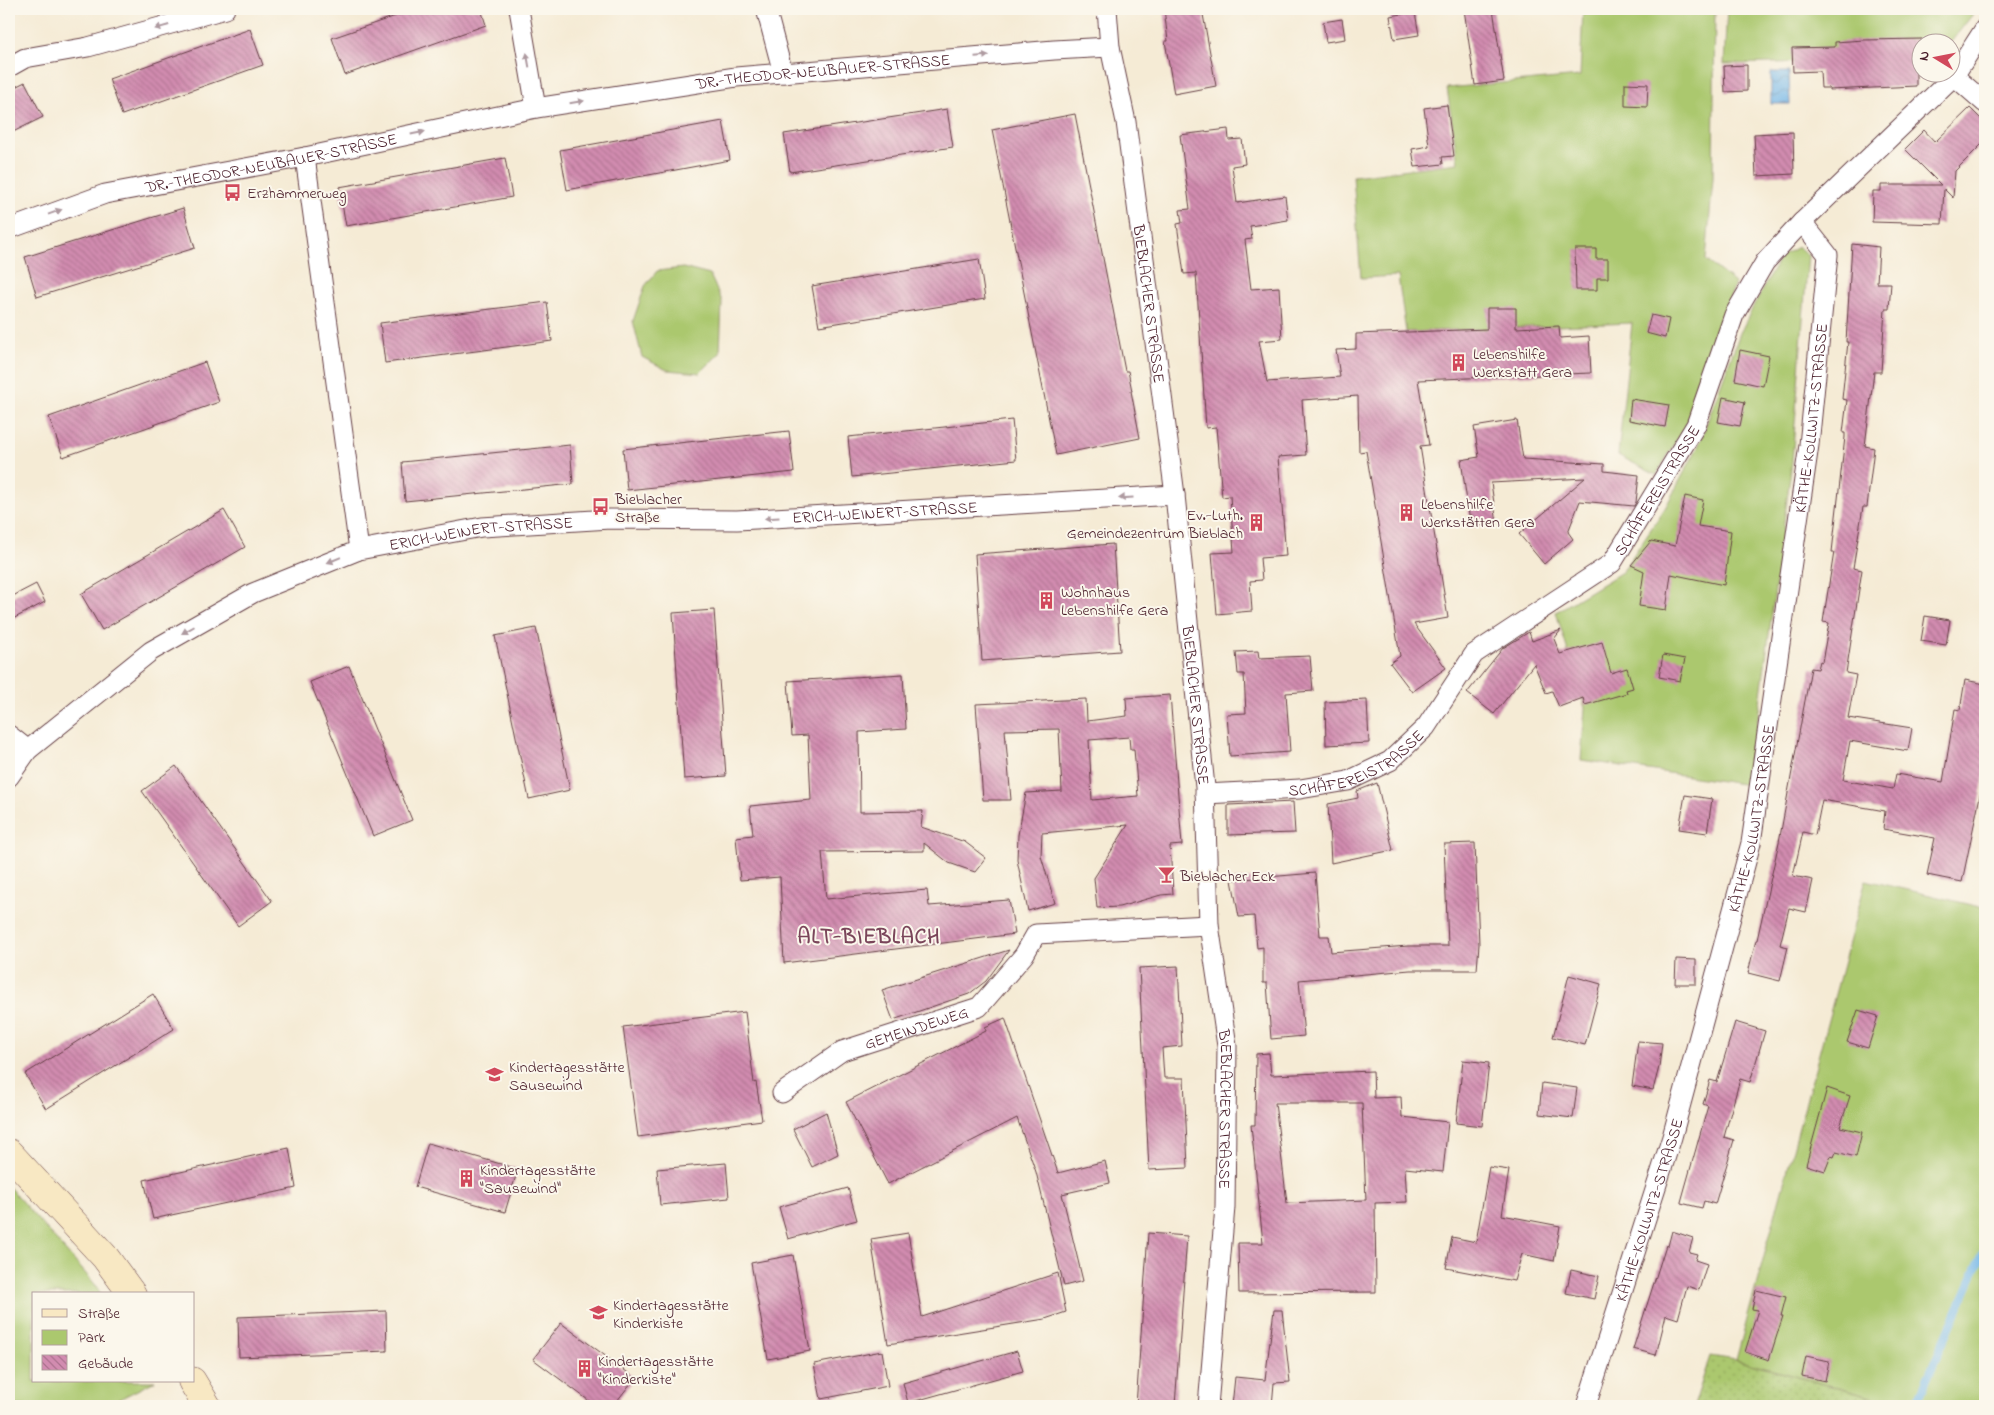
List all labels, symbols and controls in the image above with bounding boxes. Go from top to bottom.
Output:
one-way arrow [154,23,169,31]
north arrow [1912,32,1962,82]
street label: DR.-THEODOR-NEUBAUER-STRASSE [693,49,951,97]
text: N [1914,50,1936,62]
one-way arrow [524,52,532,68]
one-way arrow [974,52,990,60]
one-way arrow [570,97,586,105]
street label: DR.-THEODOR-NEUBAUER-STRASSE [142,128,399,201]
one-way arrow [410,129,426,137]
bus stop icon: Erzhammerweg [223,182,243,202]
place label: Erzhammerweg [247,182,346,206]
one-way arrow [47,208,62,215]
street label: BIEBLACHER STRASSE [1125,222,1170,385]
street label: KÄTHE-KOLLWITZ-STRASSE [1789,322,1835,515]
place label: Lebenshilfe Werkstatt Gera [1473,343,1572,385]
building icon: Lebenshilfe Werkstatt Gera [1449,352,1469,372]
street label: SCHÄFEREISTRASSE [1609,421,1707,561]
place label: Bieblacher Straße [614,488,682,530]
place label: Lebenshilfe Werkstätten Gera [1421,493,1535,535]
one-way arrow [1118,494,1134,502]
street label: ERICH-WEINERT-STRASSE [792,496,978,531]
bus stop icon: Bieblacher Straße [591,497,611,517]
building icon: Lebenshilfe Werkstätten Gera [1397,502,1417,522]
place label: Ev.-Luth. Gemeindezentrum Bieblach [1067,504,1243,546]
street label: ERICH-WEINERT-STRASSE [387,511,574,558]
building icon: Ev.-Luth. Gemeindezentrum Bieblach [1247,513,1267,533]
one-way arrow [764,514,780,522]
one-way arrow [327,556,341,564]
place label: Wohnhaus Lebenshilfe Gera [1061,581,1168,623]
building icon: Wohnhaus Lebenshilfe Gera [1037,590,1057,610]
street label: BIEBLACHER STRASSE [1174,623,1215,786]
one-way arrow [180,626,195,634]
street label: KÄTHE-KOLLWITZ-STRASSE [1723,723,1782,915]
street label: SCHÄFEREISTRASSE [1288,725,1430,804]
bar icon: Bieblacher Eck [1156,865,1176,885]
place label: Bieblacher Eck [1179,865,1276,889]
district label: ALT-BIEBLACH [798,923,940,953]
street label: GEMEINDEWEG [862,1001,971,1057]
street label: BIEBLACHER STRASSE [1211,1027,1237,1189]
place label: Kindertagesstätte Sausewind [509,1056,626,1098]
school or university icon: Kindertagesstätte Sausewind [485,1065,505,1085]
street label: KÄTHE-KOLLWITZ-STRASSE [1610,1116,1690,1305]
place label: Kindertagesstätte "Sausewind" [480,1159,597,1201]
building icon: Kindertagesstätte "Sausewind" [456,1168,476,1188]
legend [32,1292,195,1382]
place label: Kindertagesstätte Kinderkiste [613,1294,730,1336]
text: Straße [78,1303,120,1325]
school or university icon: Kindertagesstätte Kinderkiste [589,1303,609,1323]
text: Park [78,1327,106,1349]
place label: Kindertagesstätte "Kinderkiste" [598,1350,715,1392]
text: Gebäude [78,1353,134,1375]
building icon: Kindertagesstätte "Kinderkiste" [574,1359,594,1379]

